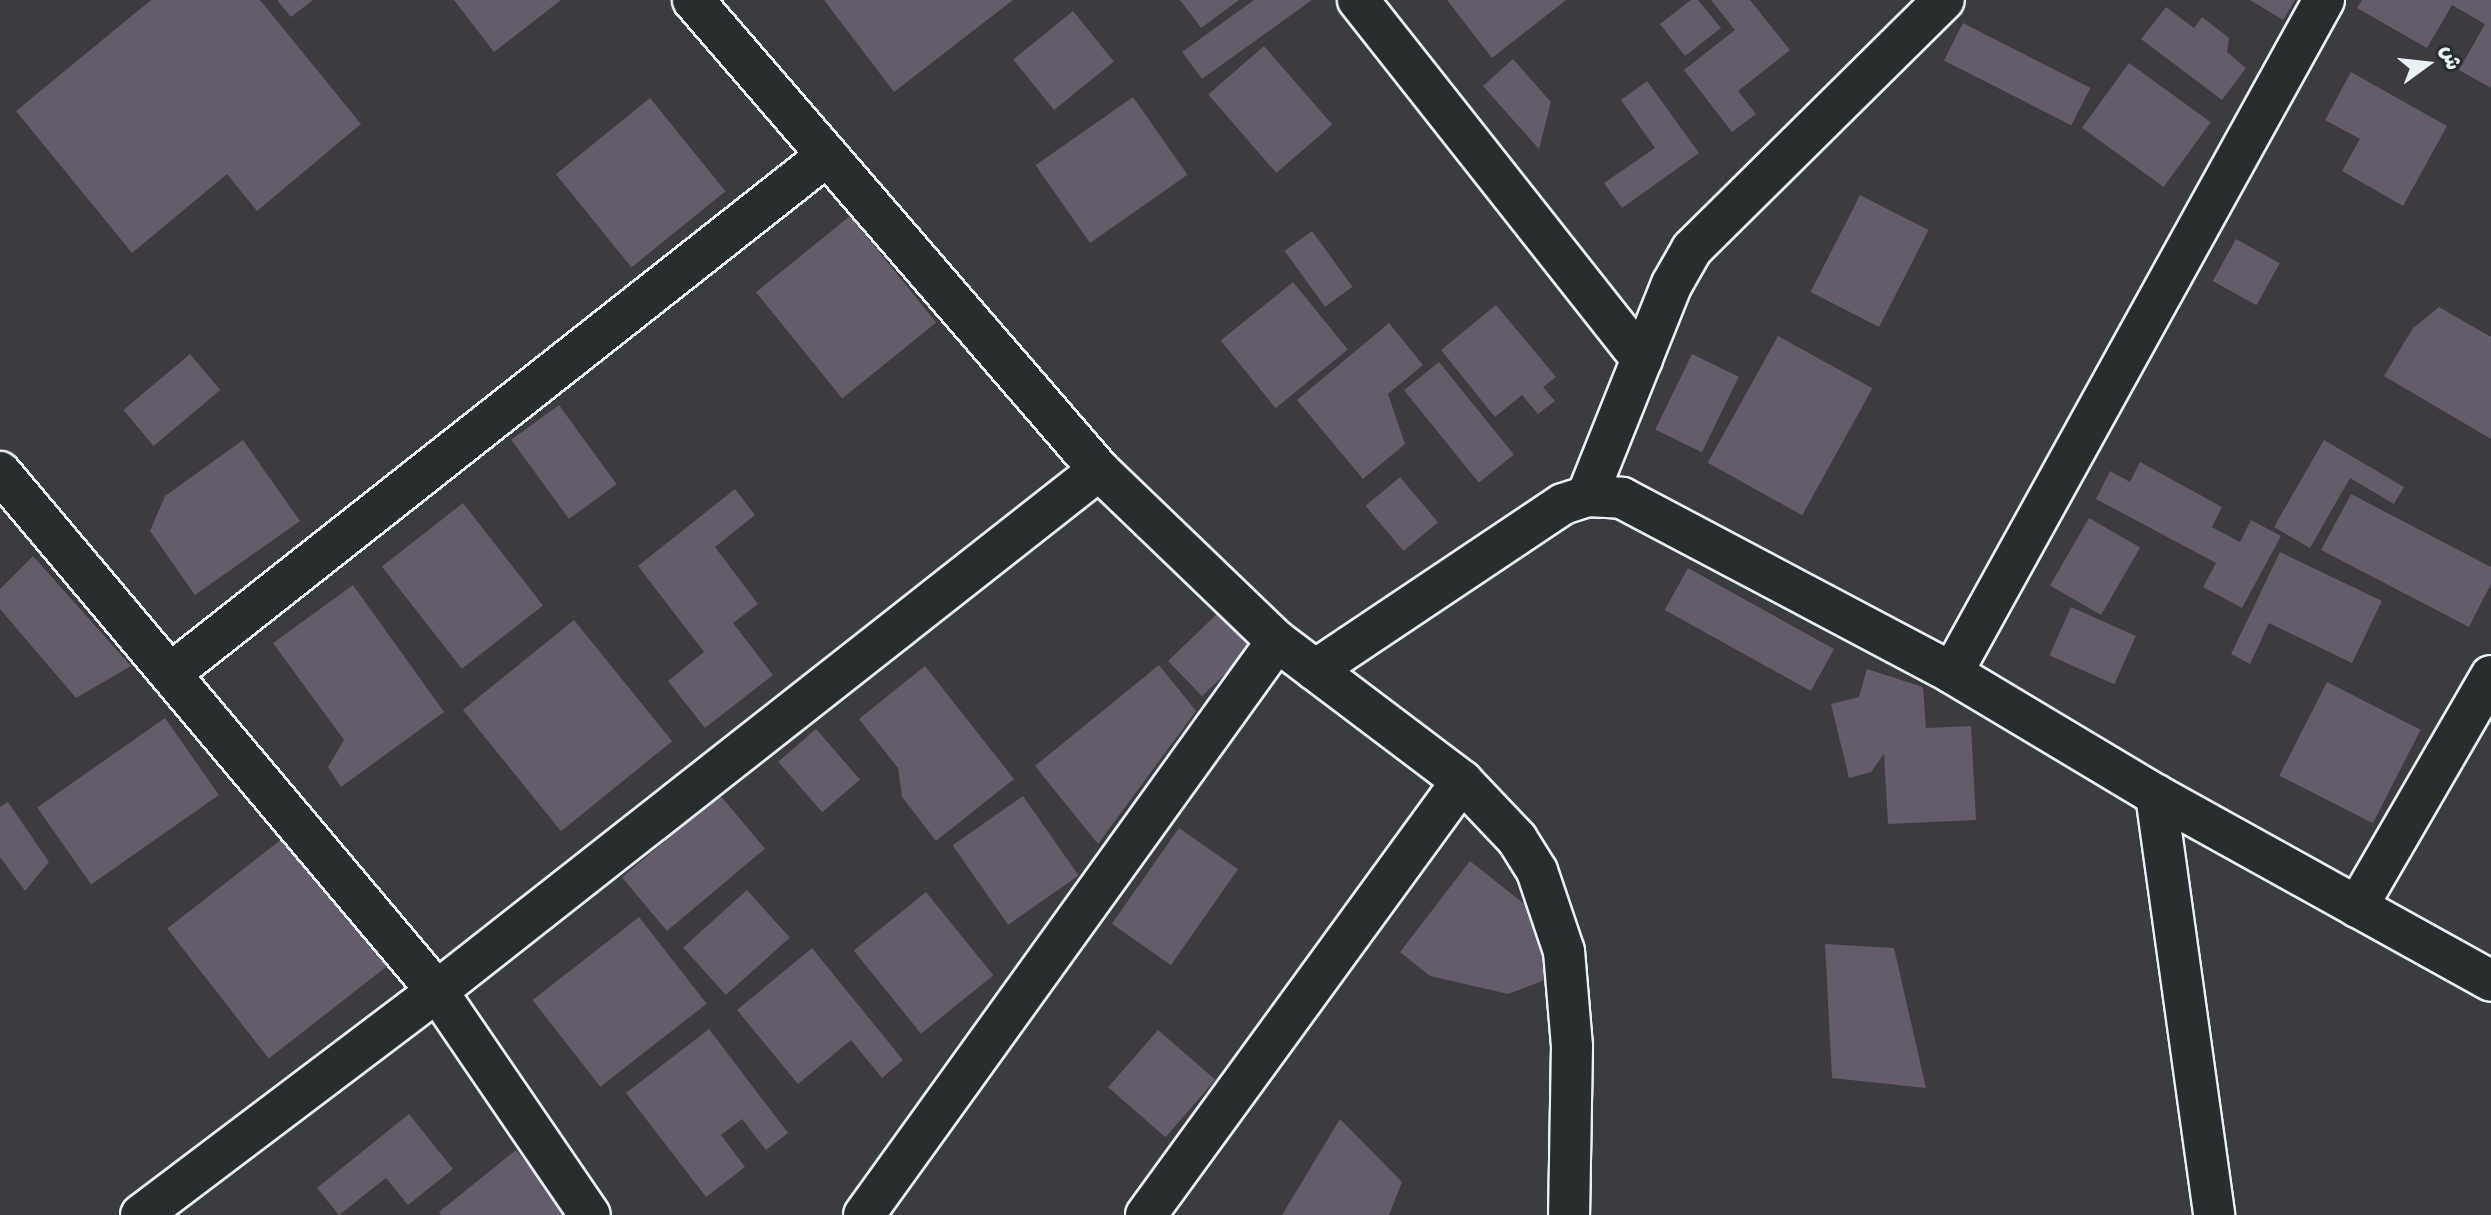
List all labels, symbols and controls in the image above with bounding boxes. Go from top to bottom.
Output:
north arrow [2387,24,2467,104]
text: ش [2433,42,2469,73]

